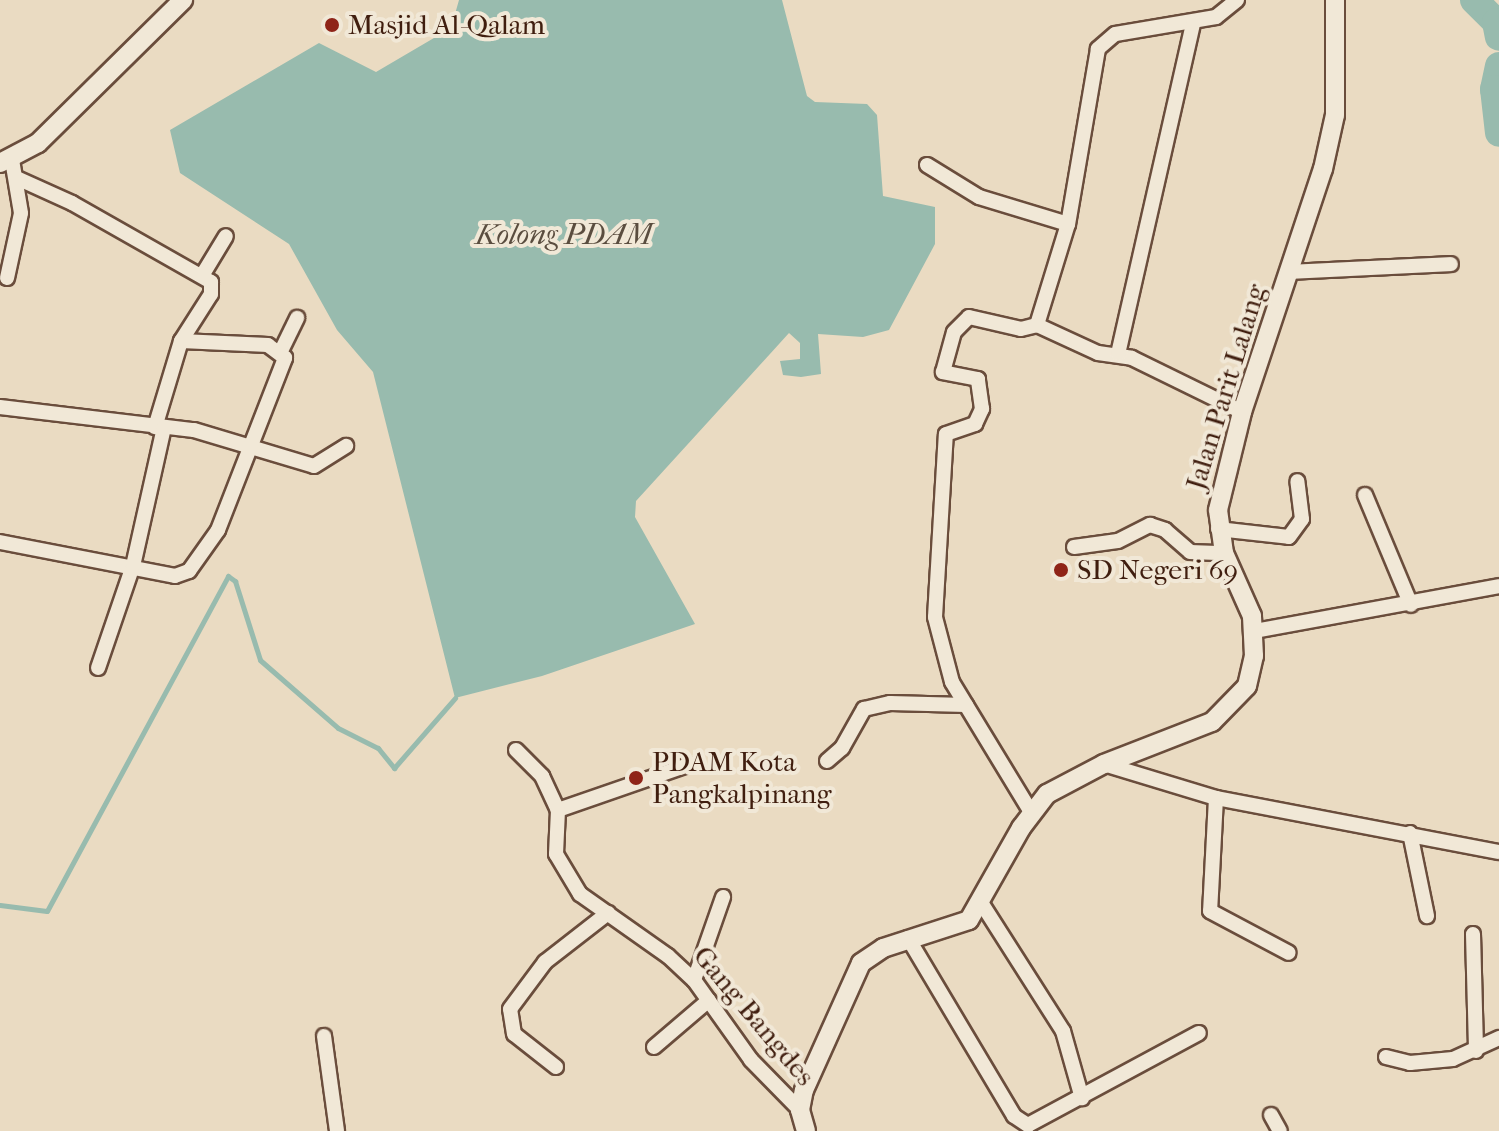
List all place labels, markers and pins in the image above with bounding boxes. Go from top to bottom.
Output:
place label: Masjid Al-Qalam [348,8,545,42]
marker: Masjid Al-Qalam [323,16,341,34]
place label: SD Negeri 69 [1077,553,1238,587]
marker: SD Negeri 69 [1052,561,1070,579]
place label: PDAM Kota Pangkalpinang [652,745,832,811]
marker: PDAM Kota Pangkalpinang [627,769,645,787]

